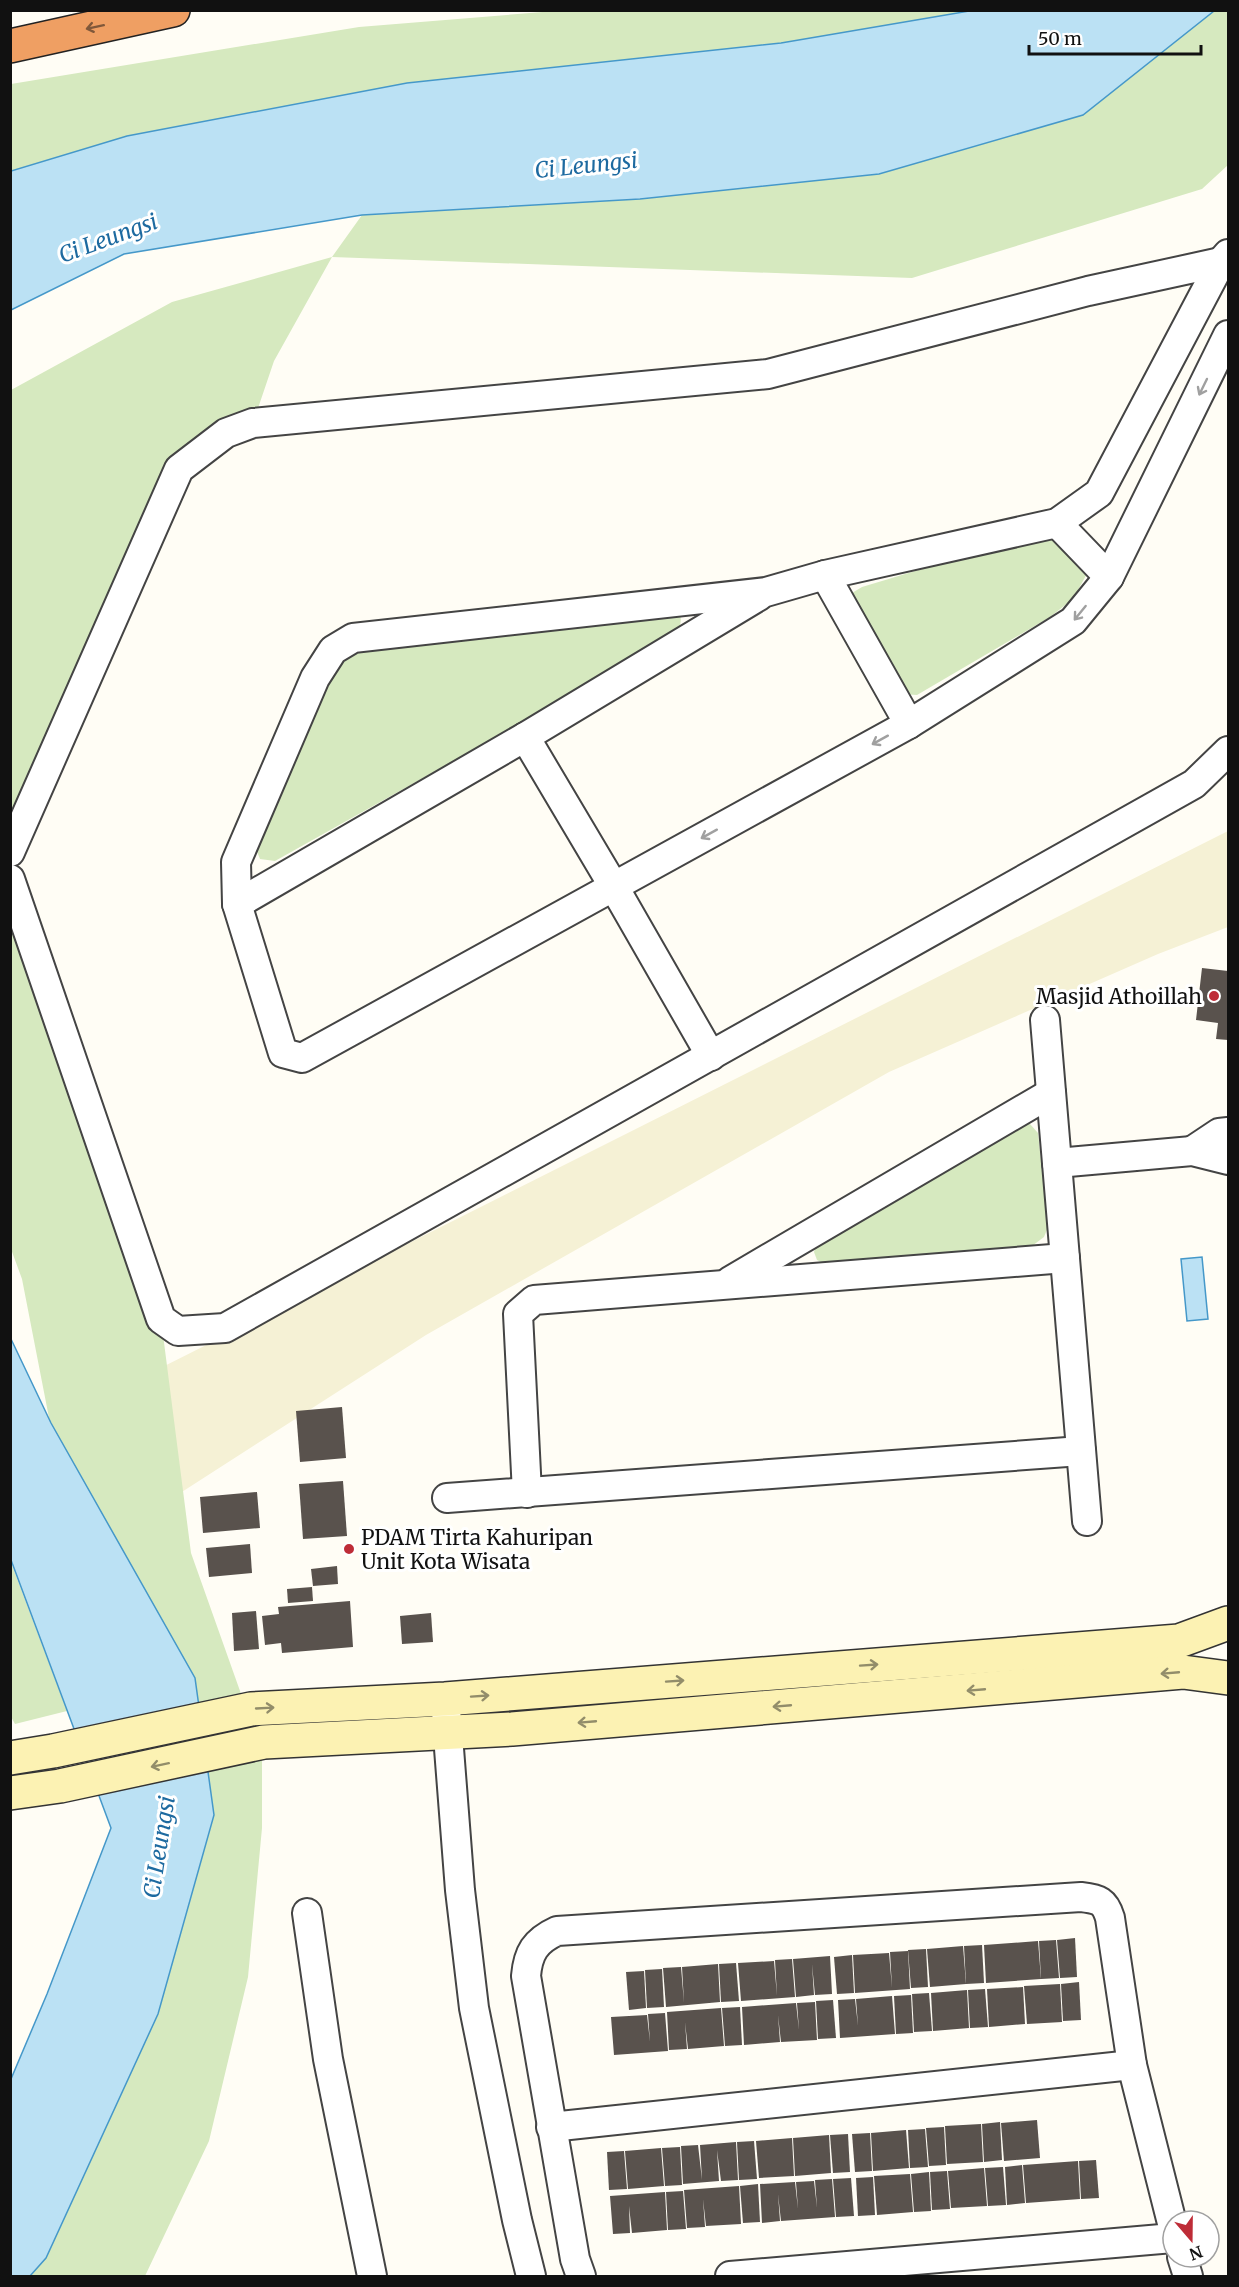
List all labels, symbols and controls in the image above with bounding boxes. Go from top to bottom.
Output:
scale bar [1029,18,1202,56]
one-way arrow [86,22,105,33]
text: 50 m [1038,27,1082,50]
water label: Ci Leungsi [533,146,639,184]
water label: Ci Leungsi [55,207,161,269]
one-way arrow [1196,378,1208,396]
one-way arrow [1073,605,1086,621]
one-way arrow [872,734,889,746]
one-way arrow [701,829,719,840]
place label: Masjid Athoillah [1036,983,1202,1010]
marker: Masjid Athoillah [1207,989,1221,1003]
place label: PDAM Tirta Kahuripan Unit Kota Wisata [361,1524,593,1575]
marker: PDAM Tirta Kahuripan Unit Kota Wisata [342,1542,356,1556]
one-way arrow [859,1659,879,1670]
one-way arrow [1161,1668,1181,1679]
one-way arrow [664,1675,684,1686]
one-way arrow [967,1684,987,1695]
one-way arrow [470,1690,490,1701]
one-way arrow [772,1701,792,1712]
one-way arrow [254,1703,274,1714]
one-way arrow [578,1717,598,1728]
one-way arrow [151,1760,170,1771]
water label: Ci Leungsi [137,1794,181,1900]
north arrow [1161,2209,1221,2269]
text: N [1186,2242,1205,2265]

